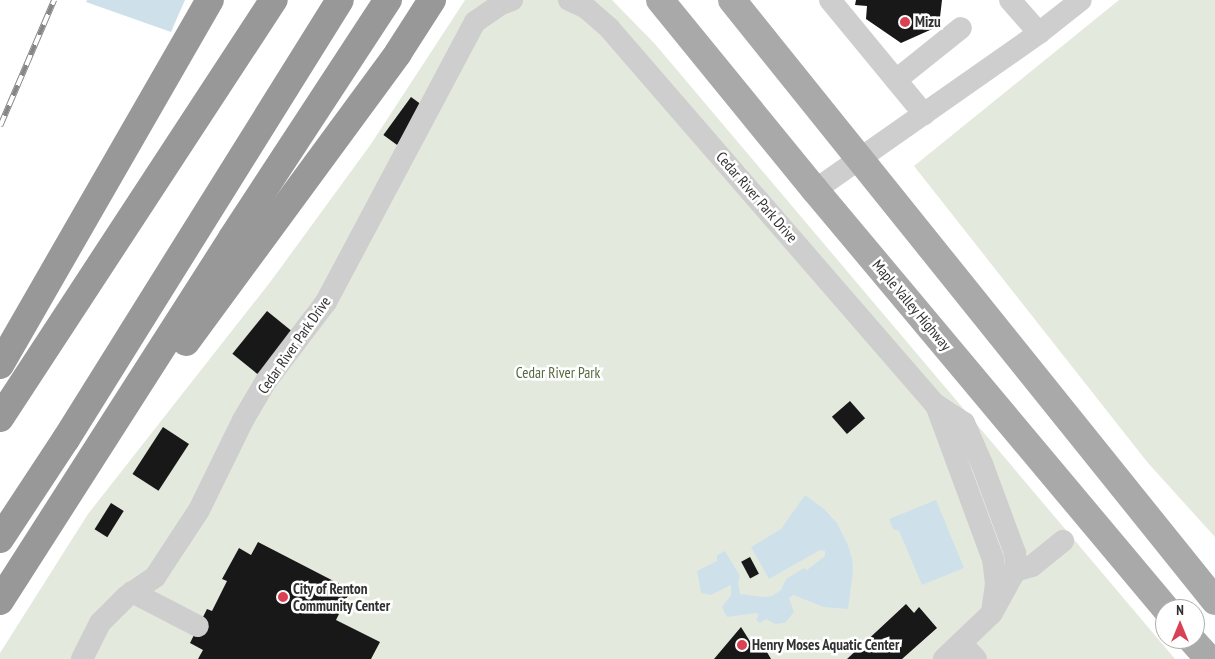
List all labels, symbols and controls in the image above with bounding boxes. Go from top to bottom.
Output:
place label: Mizu [915,13,941,31]
marker: Mizu [899,16,911,28]
street label: Cedar River Park Drive [713,148,801,246]
street label: Maple Valley Highway [869,256,955,354]
street label: Cedar River Park Drive [254,293,334,397]
park label: Cedar River Park [516,364,600,382]
place label: City of Renton Community Center [293,579,391,614]
marker: City of Renton Community Center [277,591,289,603]
north arrow [1155,599,1205,649]
text: N [1176,601,1184,619]
place label: Henry Moses Aquatic Center [752,636,901,654]
marker: Henry Moses Aquatic Center [736,639,748,651]

